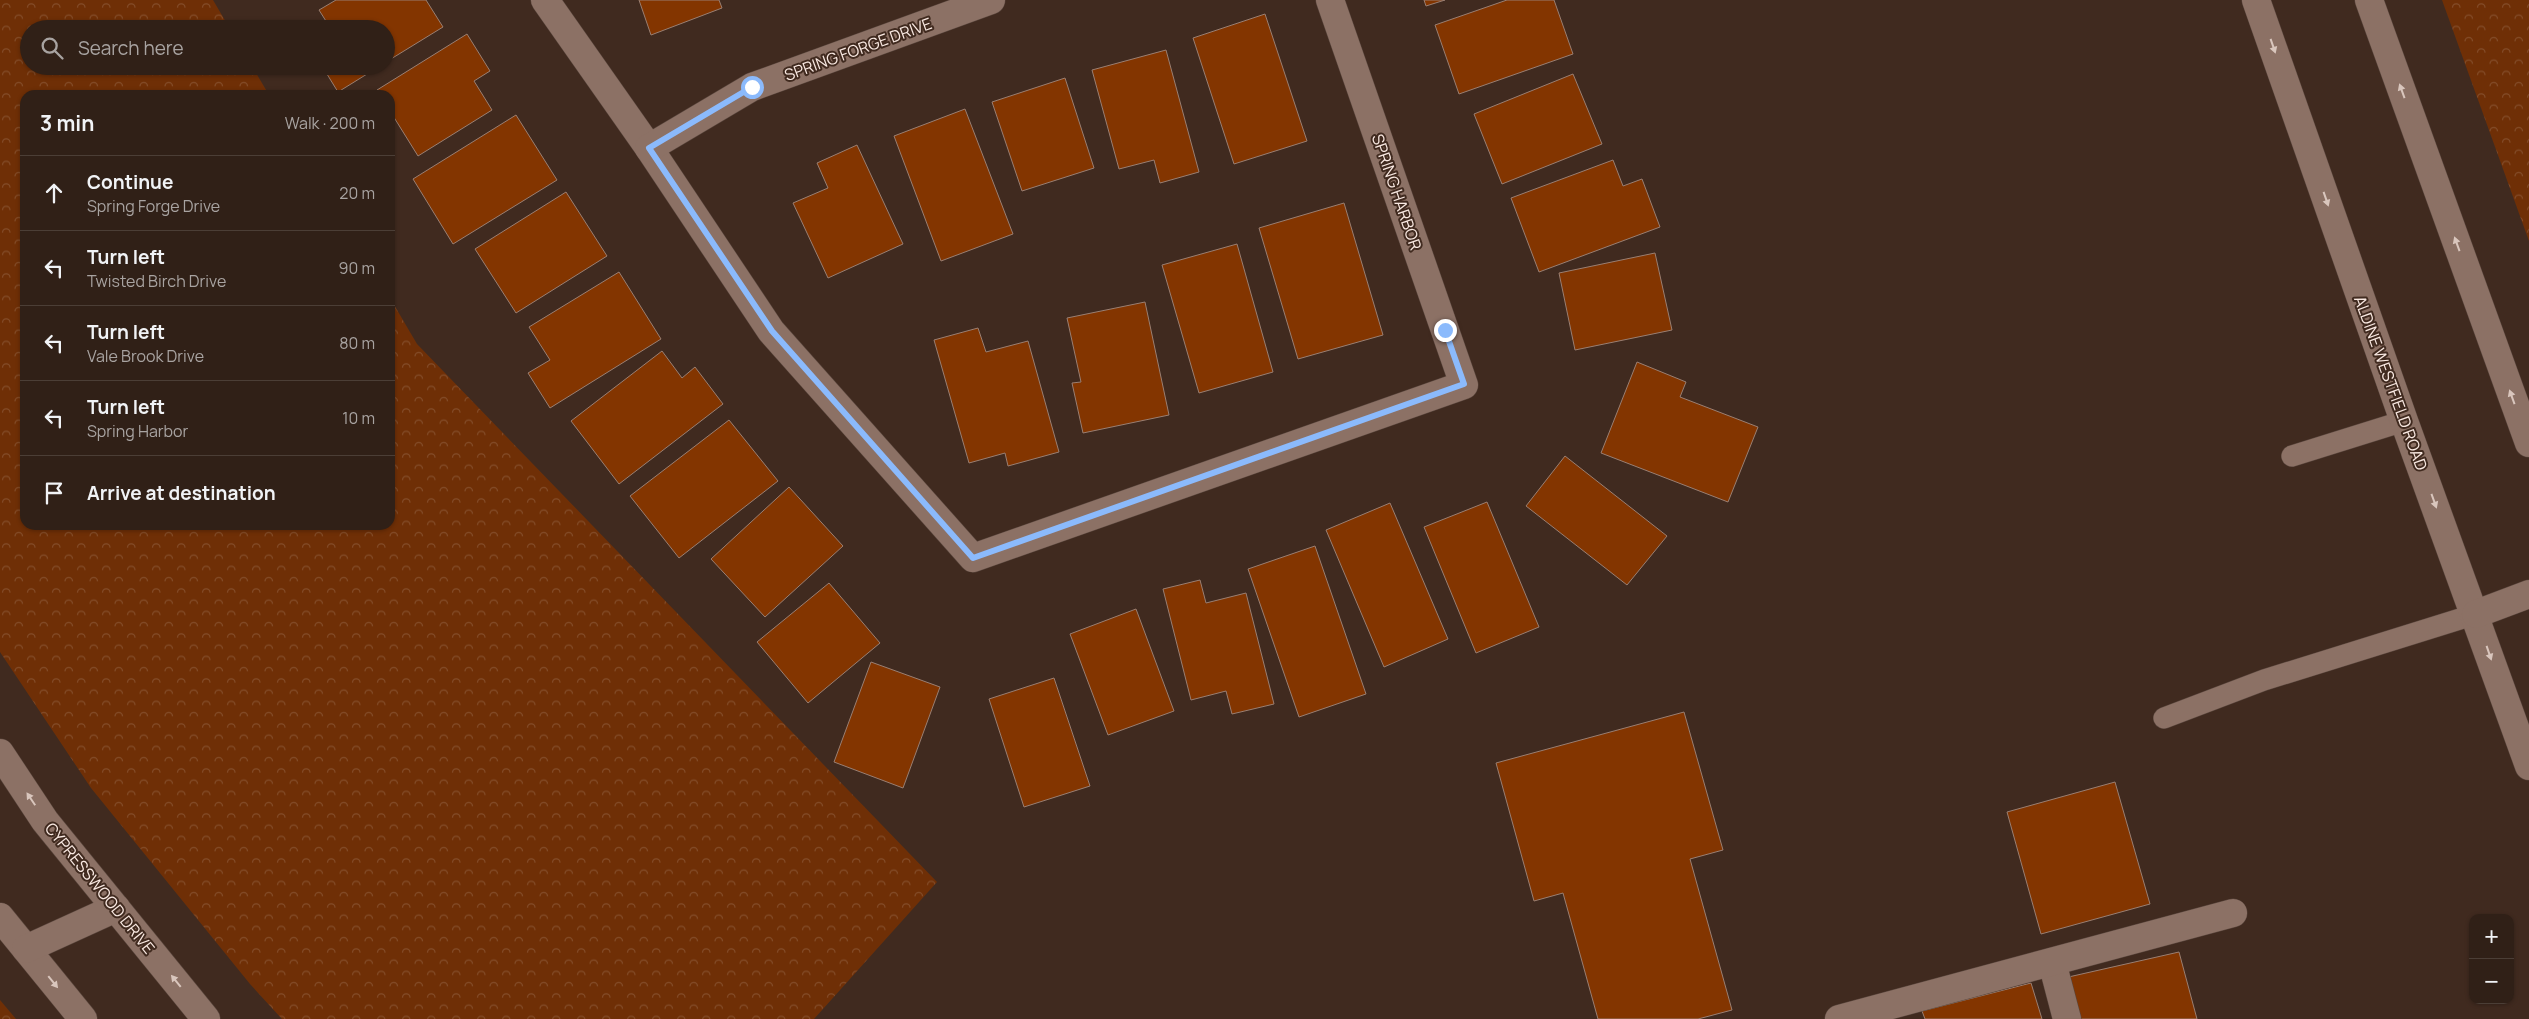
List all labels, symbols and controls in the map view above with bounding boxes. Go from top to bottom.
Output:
street label: SPRING FORGE DRIVE [781,12,935,86]
search box [20,20,395,75]
icon: search [38,34,66,62]
text: Search here [78,35,184,61]
one-way arrow [2269,39,2277,54]
route start [741,76,764,99]
one-way arrow [2398,83,2406,98]
text: 3 min [40,109,94,137]
text: Walk · 200 m [285,112,375,134]
street label: SPRING HARBOR [1367,131,1427,253]
text: Continue [87,169,173,195]
icon: ahead [40,179,68,207]
text: 20 m [339,182,375,204]
one-way arrow [2323,192,2331,207]
text: Spring Forge Drive [87,195,220,217]
one-way arrow [2453,236,2461,251]
text: Turn left [87,244,165,270]
icon: left [40,254,68,282]
text: 90 m [339,257,375,279]
text: Twisted Birch Drive [87,270,226,292]
street label: ALDINE WESTFIELD ROAD [2349,293,2433,474]
text: Turn left [87,319,165,345]
route end [1434,319,1457,342]
icon: left [40,329,68,357]
text: 80 m [339,332,375,354]
text: Vale Brook Drive [87,345,204,367]
one-way arrow [2508,389,2516,404]
text: Turn left [87,394,165,420]
icon: left [40,404,68,432]
text: 10 m [342,407,375,429]
text: Spring Harbor [87,420,188,442]
icon: arrive [40,479,68,507]
text: Arrive at destination [87,480,276,506]
one-way arrow [2430,494,2438,509]
one-way arrow [2486,646,2494,661]
one-way arrow [26,793,36,806]
street label: CYPRESSWOOD DRIVE [40,818,160,958]
map controls [2469,914,2514,1004]
button: + [2469,914,2514,959]
button: − [2469,959,2514,1004]
one-way arrow [47,975,58,988]
one-way arrow [170,975,181,988]

